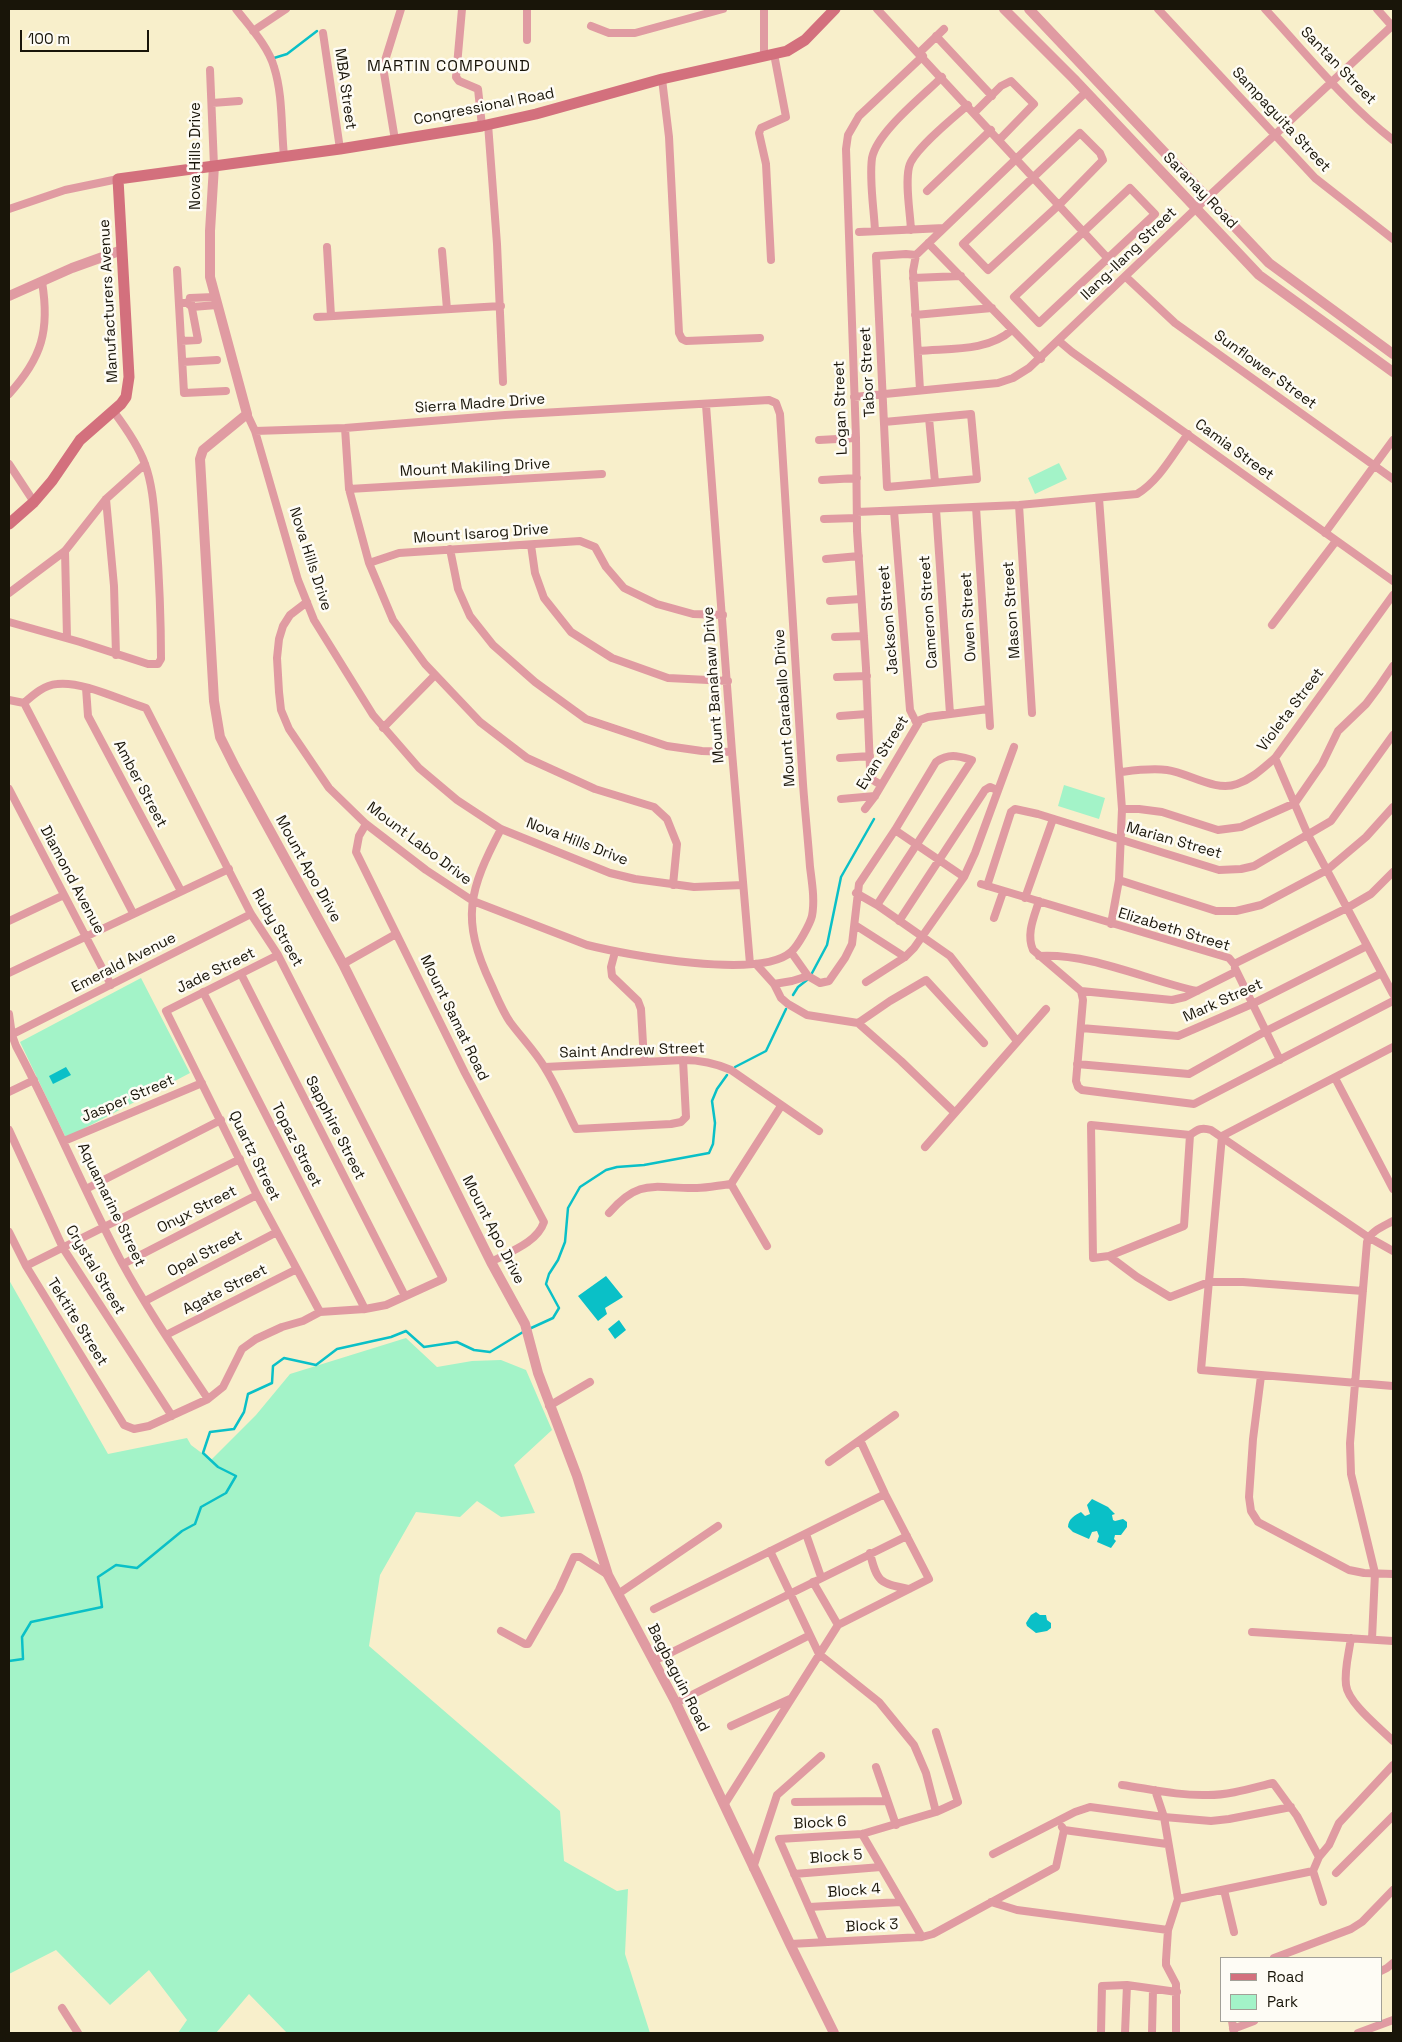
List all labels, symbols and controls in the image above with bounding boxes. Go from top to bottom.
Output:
scale bar [22,20,151,52]
street label: Santan Street [1296,23,1380,109]
text: 100 m [28,29,70,48]
street label: MBA Street [330,47,360,131]
district label: MARTIN COMPOUND [365,57,533,77]
street label: Sampaguita Street [1228,64,1334,176]
street label: Congressional Road [412,85,556,129]
street label: Nova Hills Drive [187,102,205,210]
street label: Saranay Road [1159,149,1241,233]
street label: Ilang-Ilang Street [1077,204,1181,304]
street label: Manufacturers Avenue [96,219,122,383]
street label: Tabor Street [857,326,879,418]
street label: Sunflower Street [1210,327,1320,413]
street label: Logan Street [830,360,852,456]
street label: Sierra Madre Drive [414,390,546,418]
street label: Camia Street [1191,415,1277,485]
street label: Mount Makiling Drive [399,455,551,481]
street label: Nova Hills Drive [285,505,335,613]
street label: Mount Isarog Drive [413,520,549,548]
street label: Cameron Street [916,555,942,669]
street label: Mason Street [1000,561,1024,659]
street label: Jackson Street [875,564,903,676]
street label: Owen Street [958,572,980,662]
street label: Mount Banahaw Drive [700,606,728,764]
street label: Mount Caraballo Drive [771,628,799,788]
street label: Violeta Street [1254,665,1328,755]
street label: Evan Street [853,713,913,793]
street label: Amber Street [109,737,171,831]
street label: Mount Labo Drive [363,799,475,889]
street label: Mount Apo Drive [271,812,345,926]
street label: Nova Hills Drive [523,814,631,870]
street label: Marian Street [1124,819,1224,863]
street label: Diamond Avenue [36,823,108,937]
street label: Ruby Street [247,886,307,970]
street label: Elizabeth Street [1116,904,1232,956]
street label: Emerald Avenue [69,929,179,997]
street label: Jade Street [174,944,258,998]
street label: Mount Samat Road [416,952,492,1084]
street label: Mark Street [1181,975,1265,1027]
street label: Saint Andrew Street [559,1039,705,1063]
street label: Jasper Street [79,1071,177,1127]
street label: Sapphire Street [301,1073,369,1183]
street label: Topaz Street [267,1100,325,1190]
street label: Quartz Street [224,1108,284,1204]
street label: Aquamarine Street [73,1140,149,1270]
street label: Mount Apo Drive [458,1173,528,1287]
street label: Onyx Street [154,1182,240,1238]
street label: Crystal Street [61,1222,129,1318]
street label: Opal Street [165,1227,245,1281]
street label: Agate Street [180,1261,270,1319]
street label: Tektite Street [43,1275,111,1369]
street label: Bagbaguin Road [643,1621,713,1735]
street label: Block 6 [793,1813,847,1833]
street label: Block 5 [809,1846,863,1868]
street label: Block 4 [827,1880,881,1902]
street label: Block 3 [845,1916,899,1936]
legend [1220,1957,1382,2022]
text: Road [1267,1967,1304,1986]
text: Park [1267,1992,1298,2011]

